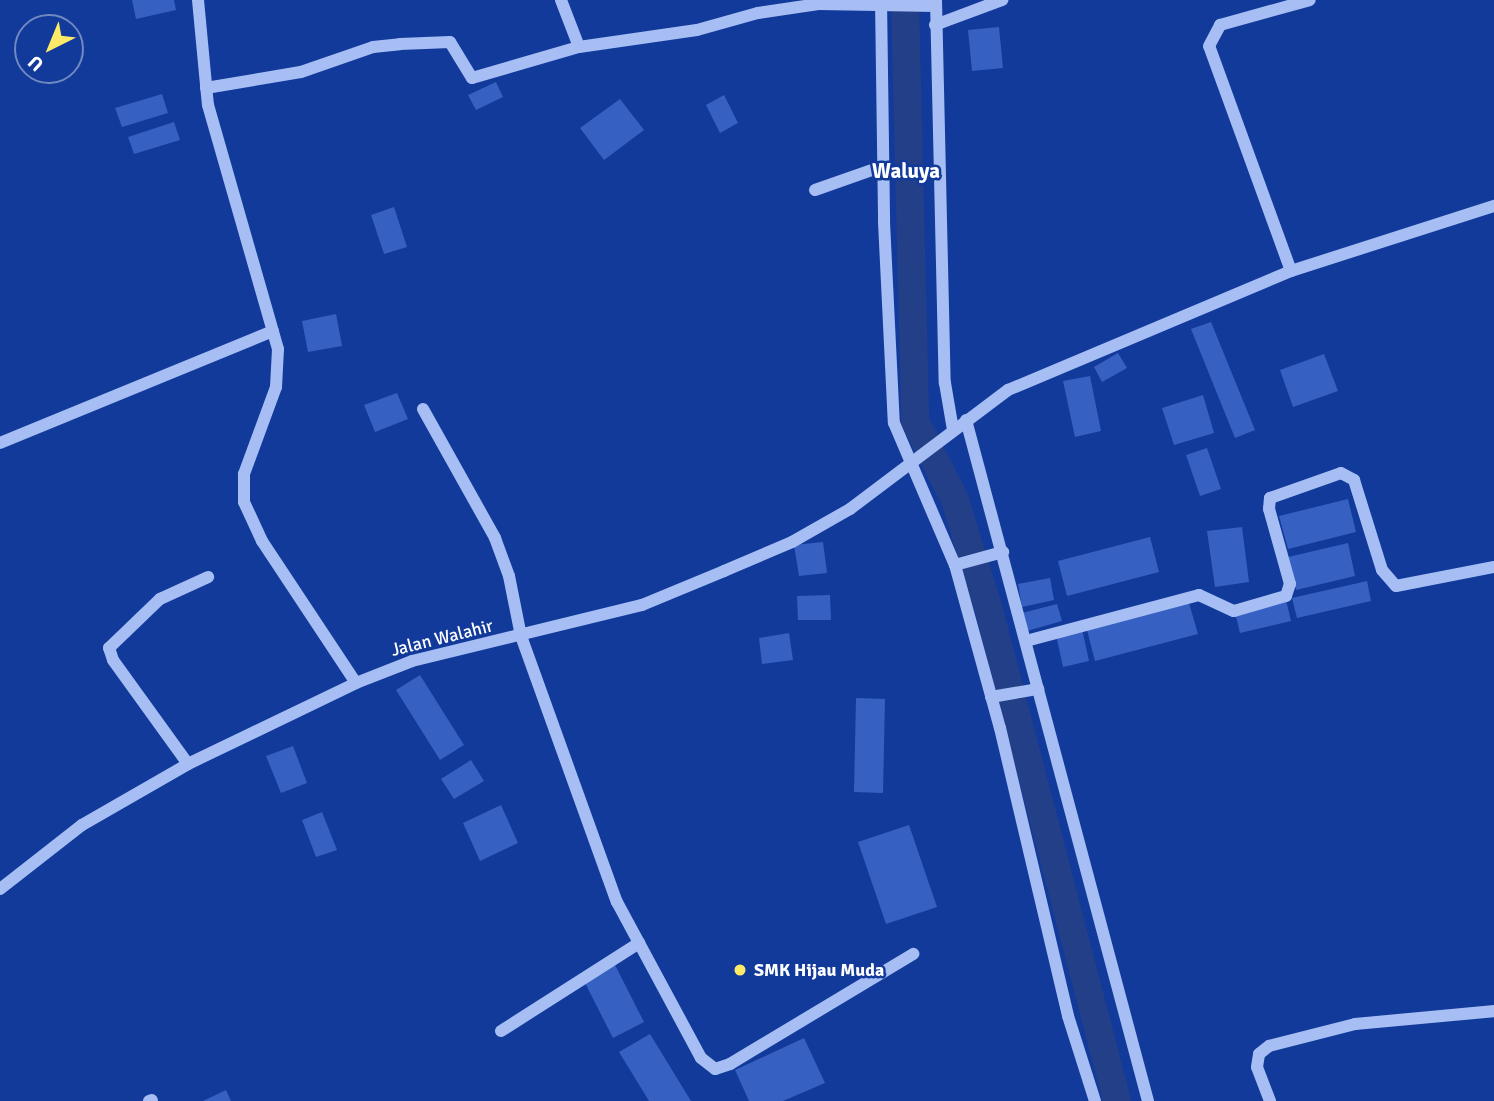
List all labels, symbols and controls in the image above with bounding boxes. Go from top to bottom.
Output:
north arrow [14,14,84,84]
text: U [23,50,49,76]
district label: Waluya [872,158,940,184]
street label: Jalan Walahir [389,615,495,661]
place label: SMK Hijau Muda [754,959,884,981]
marker: SMK Hijau Muda [732,962,748,978]

